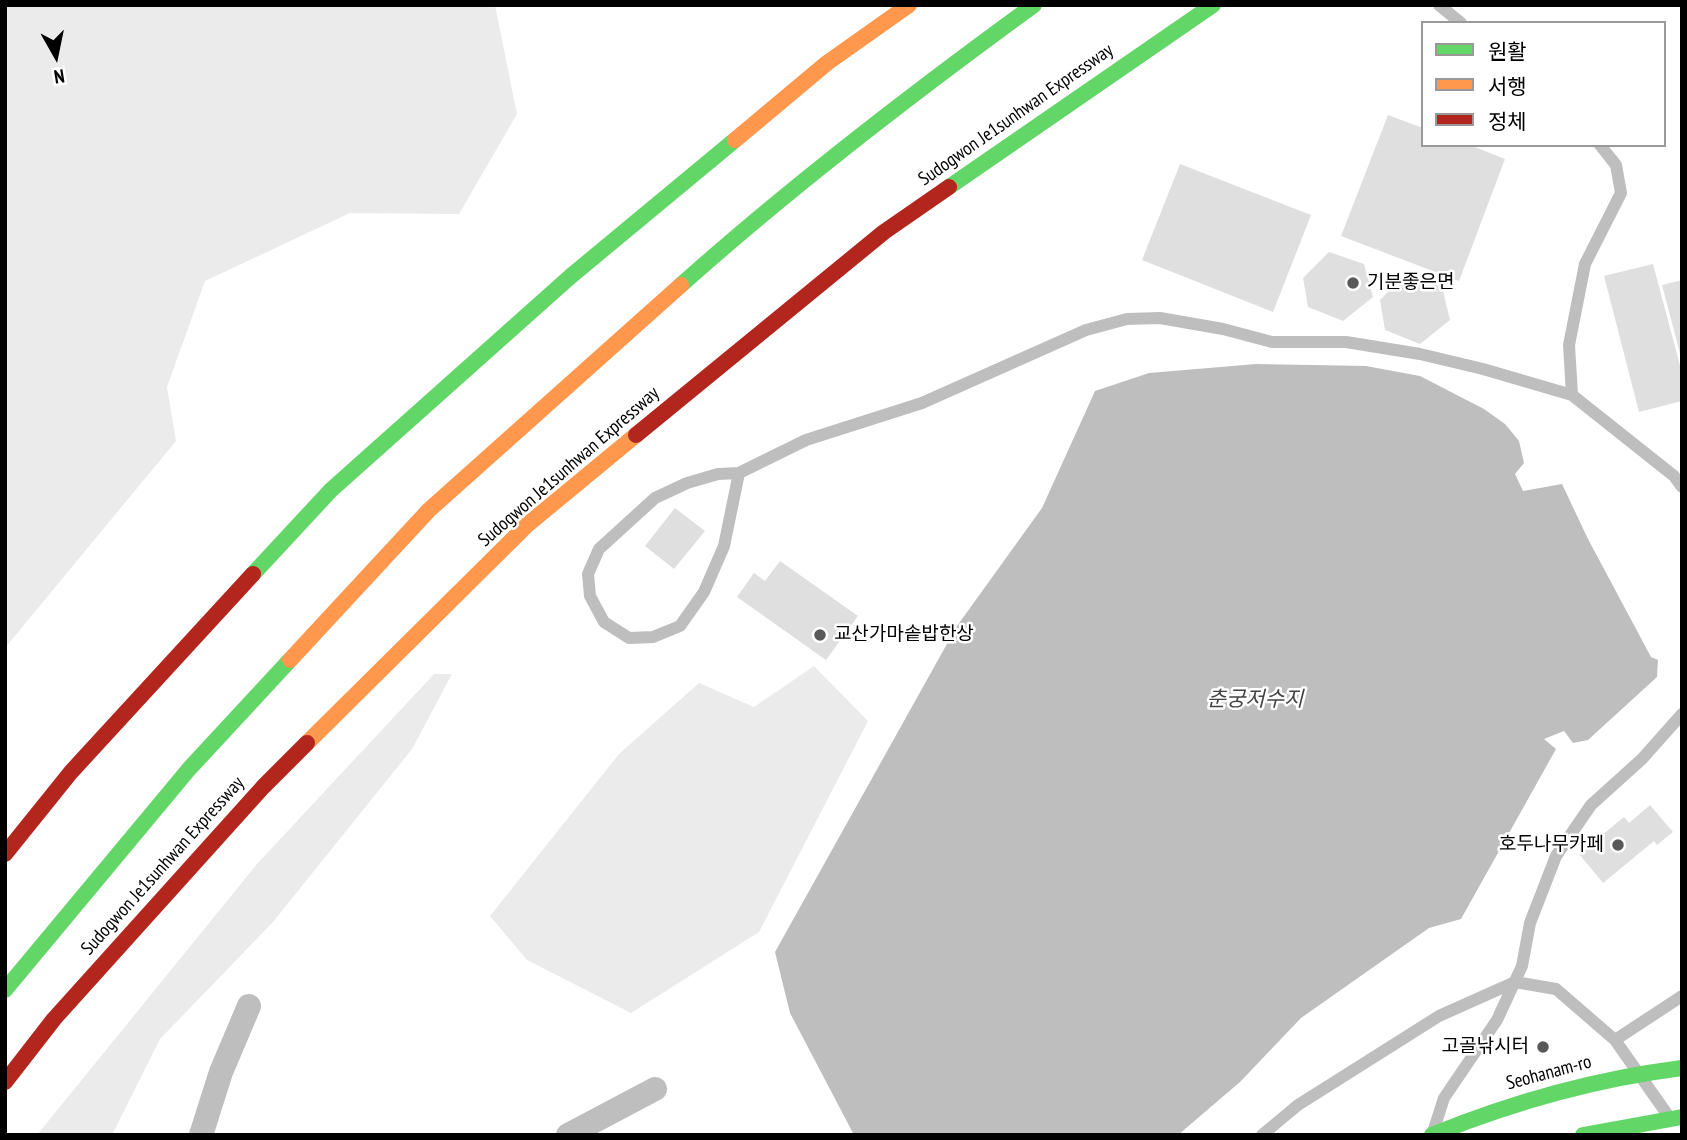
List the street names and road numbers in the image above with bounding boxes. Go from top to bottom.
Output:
street label: Sudogwon Je1sunhwan Expressway [914,39,1118,191]
street label: Sudogwon Je1sunhwan Expressway [474,382,664,552]
street label: Sudogwon Je1sunhwan Expressway [77,772,249,960]
street label: Seohanam-ro [1504,1051,1594,1095]

